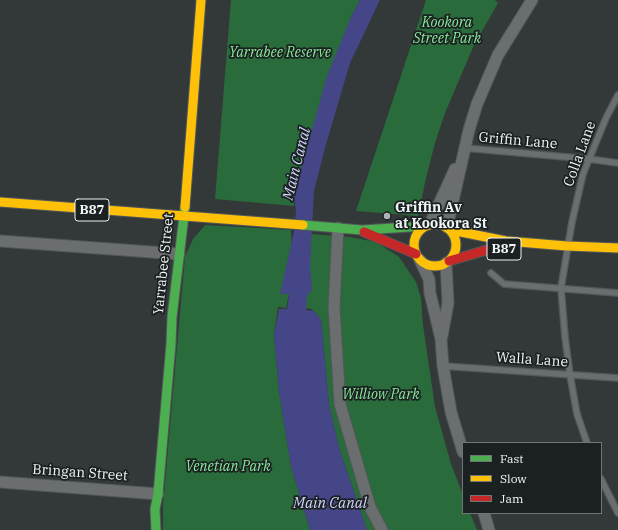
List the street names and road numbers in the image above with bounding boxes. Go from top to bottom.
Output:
street label: Colla Lane [560,119,600,189]
street label: Griffin Lane [478,129,558,153]
road number: B87 [75,199,109,221]
street label: Yarrabee Street [150,213,178,315]
road number: B87 [487,238,521,260]
street label: Walla Lane [495,349,569,371]
street label: Bringan Street [32,461,128,485]

